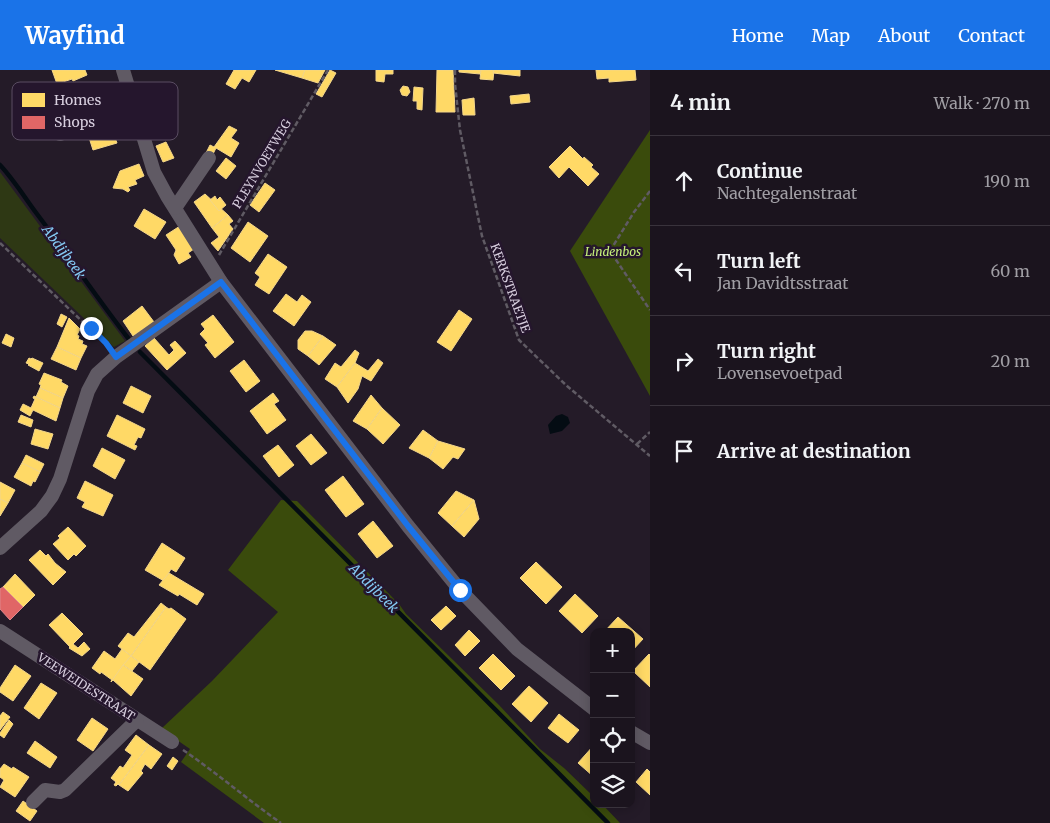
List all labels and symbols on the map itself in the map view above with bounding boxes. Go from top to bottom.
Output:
legend [12,82,178,140]
text: Homes [54,91,101,109]
text: Shops [54,113,95,131]
street label: PLEYNVOETWEG [229,116,294,211]
water label: Abdijbeek [38,220,90,283]
street label: KERKSTRAETJE [487,241,534,335]
park label: Lindenbos [585,244,641,259]
route end [80,317,103,340]
water label: Abdijbeek [345,559,403,617]
route start [449,579,472,602]
street label: VEEWEIDESTRAAT [34,649,138,724]

